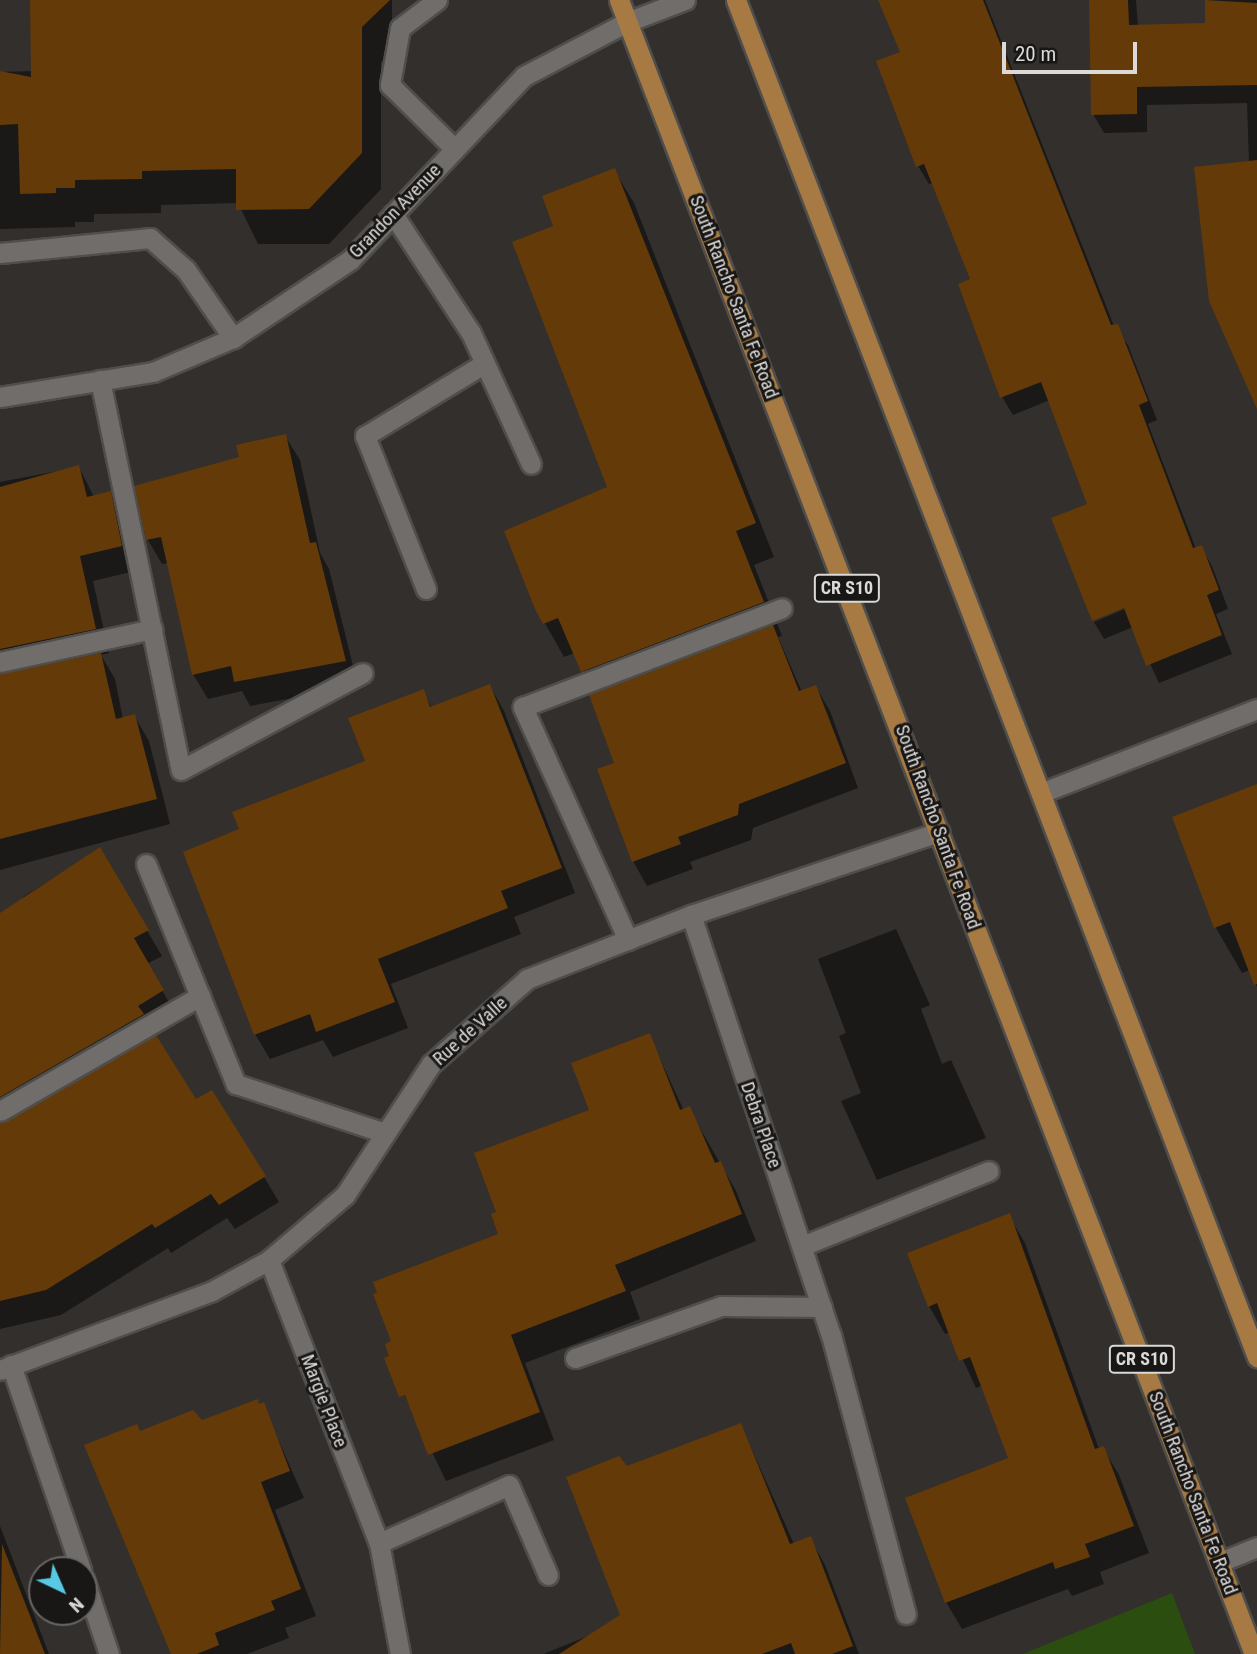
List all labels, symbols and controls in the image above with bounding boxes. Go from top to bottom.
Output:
scale bar [1005,28,1140,72]
text: 20 m [1015,42,1056,66]
street label: Grandon Avenue [344,159,446,263]
street label: South Rancho Santa Fe Road [685,192,783,402]
road number: CR S10 [814,574,880,602]
street label: South Rancho Santa Fe Road [890,722,986,932]
street label: Rue de Valle [428,992,512,1070]
street label: Debra Place [736,1079,786,1171]
road number: CR S10 [1109,1344,1175,1374]
street label: Margie Place [296,1351,352,1451]
street label: South Rancho Santa Fe Road [1144,1388,1242,1598]
north arrow [28,1556,98,1626]
text: N [64,1593,89,1617]

